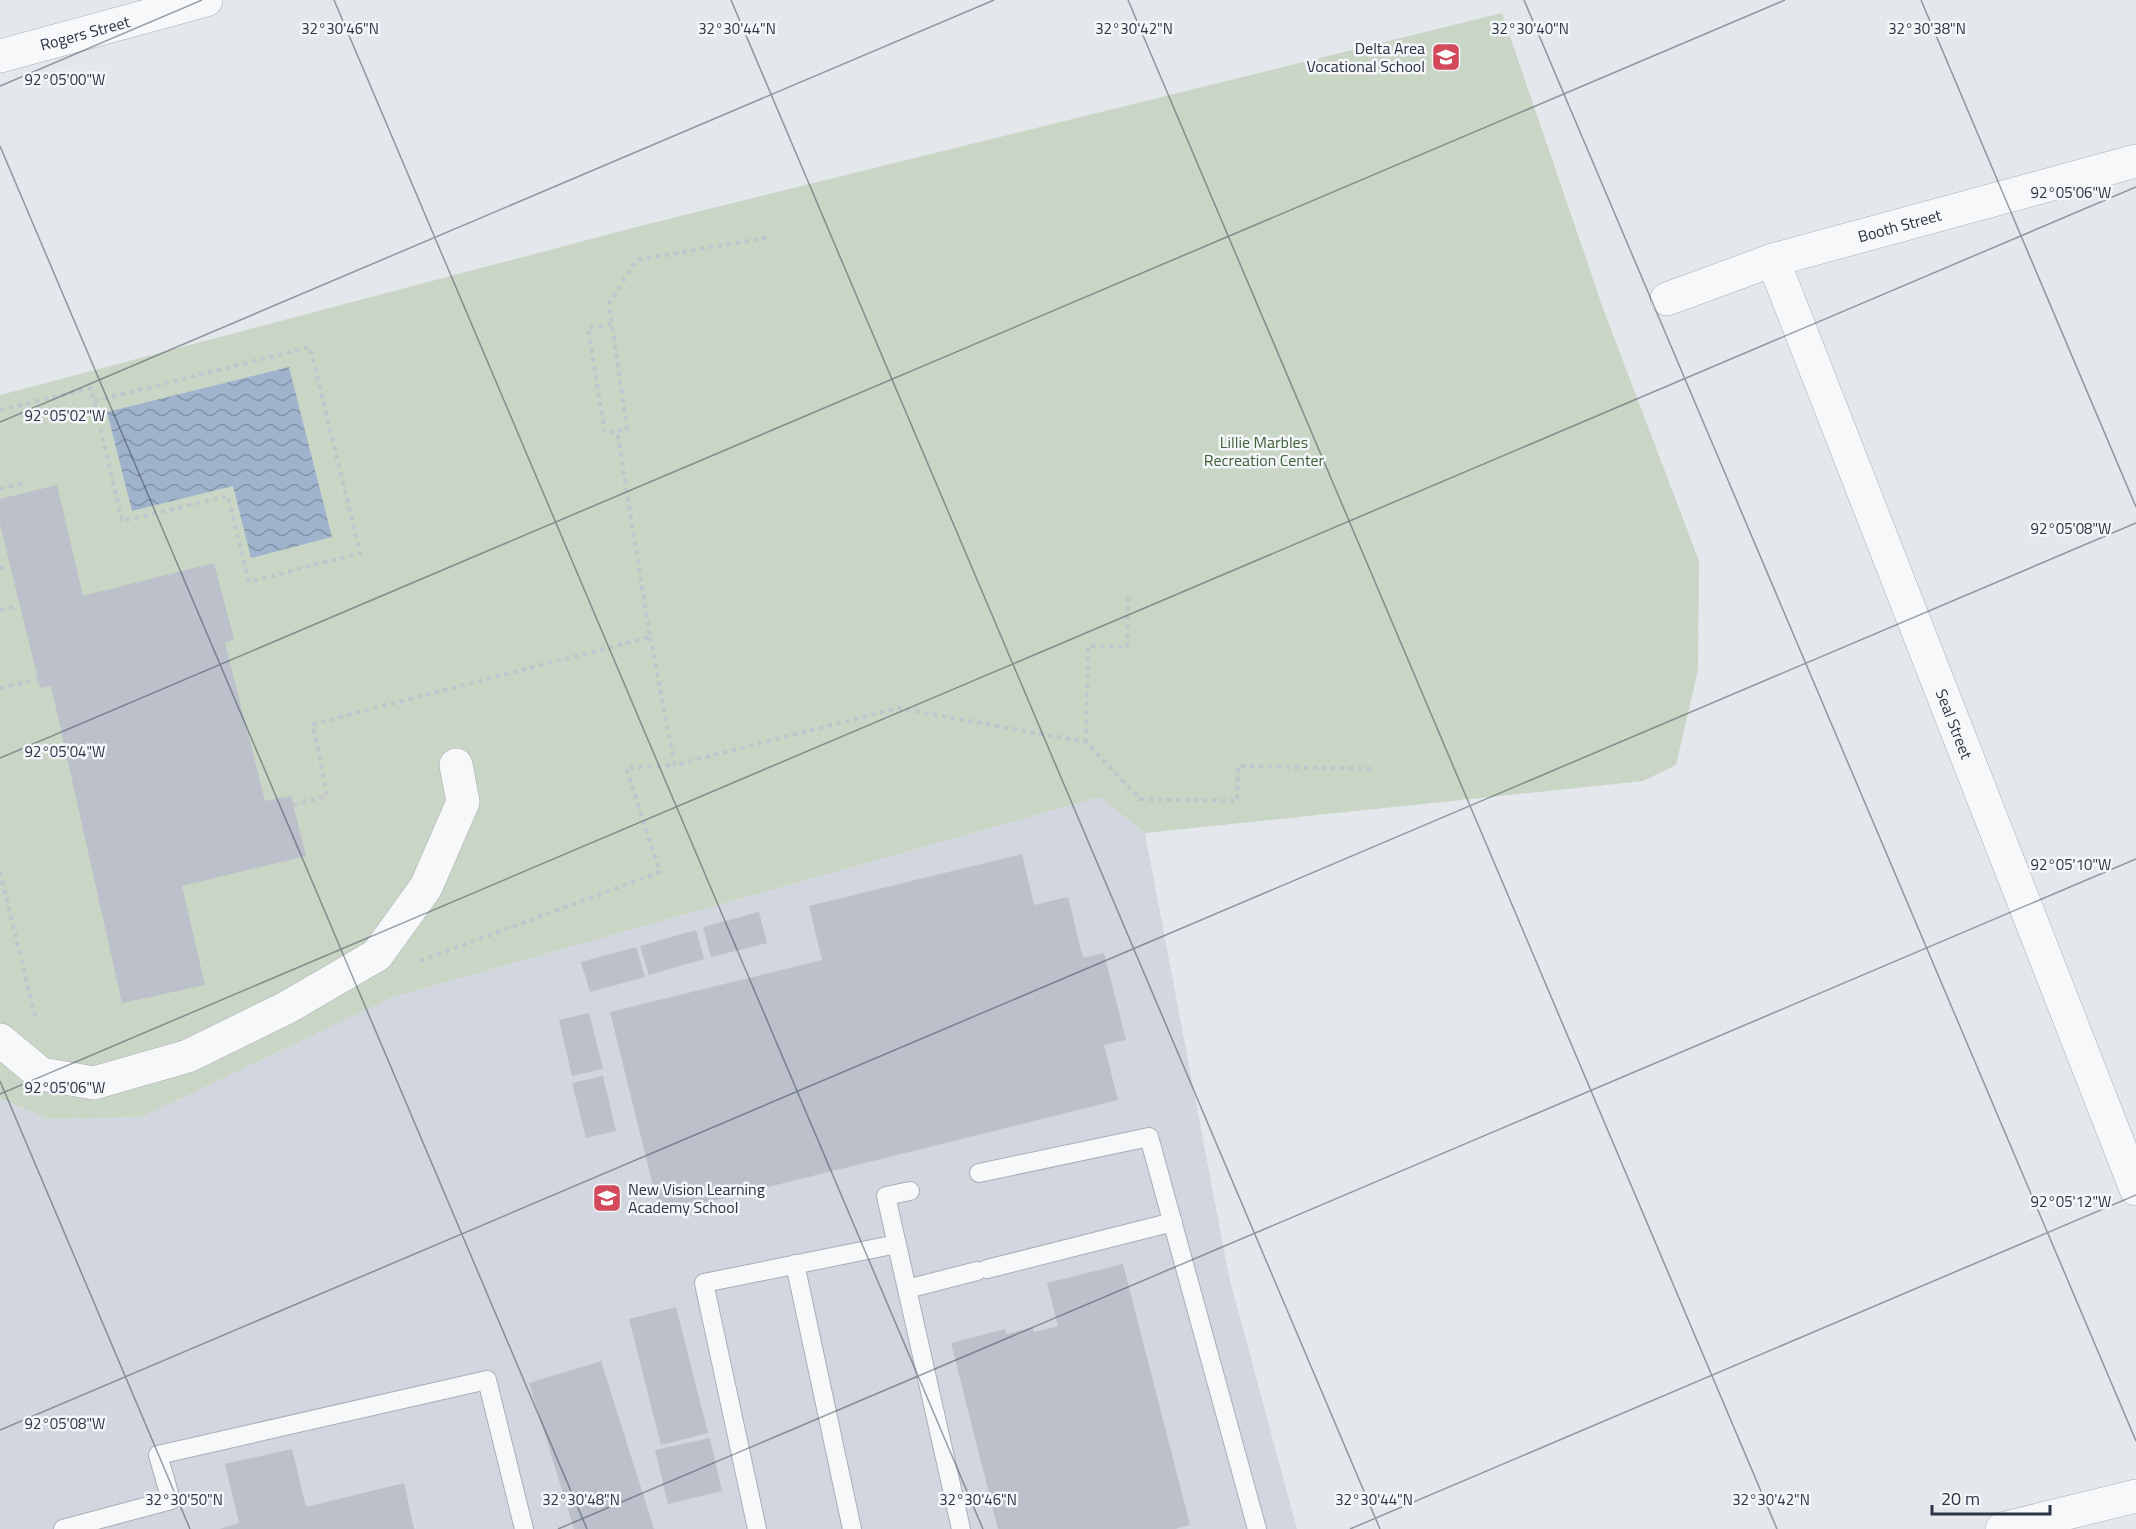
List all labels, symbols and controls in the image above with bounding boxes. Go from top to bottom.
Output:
street label: Rogers Street [37,9,133,57]
text: 32°30'46"N [301,17,379,40]
text: 32°30'44"N [698,17,776,40]
text: 32°30'42"N [1095,17,1173,40]
text: 32°30'40"N [1491,17,1569,40]
text: 32°30'38"N [1888,17,1966,40]
place label: Delta Area Vocational School [1307,36,1425,78]
school or university icon: Delta Area Vocational School [1430,41,1462,73]
text: 92°05'00"W [25,68,105,91]
text: 92°05'06"W [2031,181,2111,204]
street label: Booth Street [1855,203,1944,248]
text: 92°05'02"W [25,404,105,427]
park label: Lillie Marbles Recreation Center [1204,430,1325,472]
text: 92°05'08"W [2031,517,2111,540]
street label: Seal Street [1930,685,1979,763]
text: 92°05'04"W [25,740,105,763]
text: 92°05'10"W [2031,853,2111,876]
text: 92°05'06"W [25,1076,105,1099]
place label: New Vision Learning Academy School [628,1177,765,1219]
school or university icon: New Vision Learning Academy School [591,1182,623,1214]
text: 92°05'12"W [2031,1190,2111,1213]
text: 92°05'08"W [25,1412,105,1435]
scale bar [1932,1478,2050,1516]
text: 20 m [1941,1485,1980,1512]
text: 32°30'50"N [145,1488,223,1511]
text: 32°30'48"N [542,1488,620,1511]
text: 32°30'46"N [939,1488,1017,1511]
text: 32°30'44"N [1335,1488,1413,1511]
text: 32°30'42"N [1732,1488,1810,1511]

